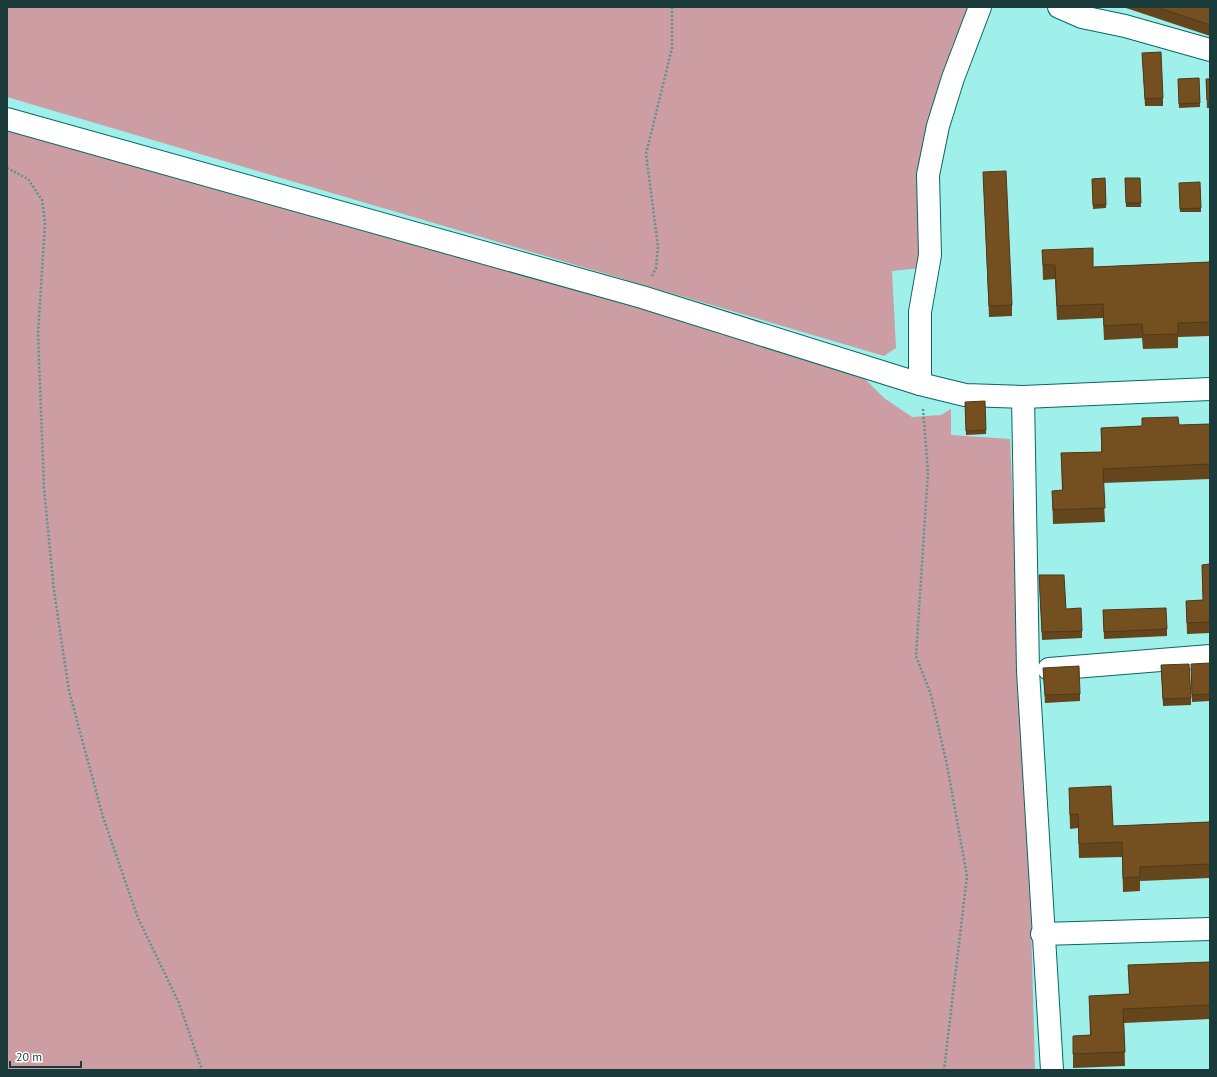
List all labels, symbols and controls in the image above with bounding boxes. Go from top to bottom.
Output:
scale bar [10,1043,81,1069]
text: 20 m [16,1049,42,1064]

